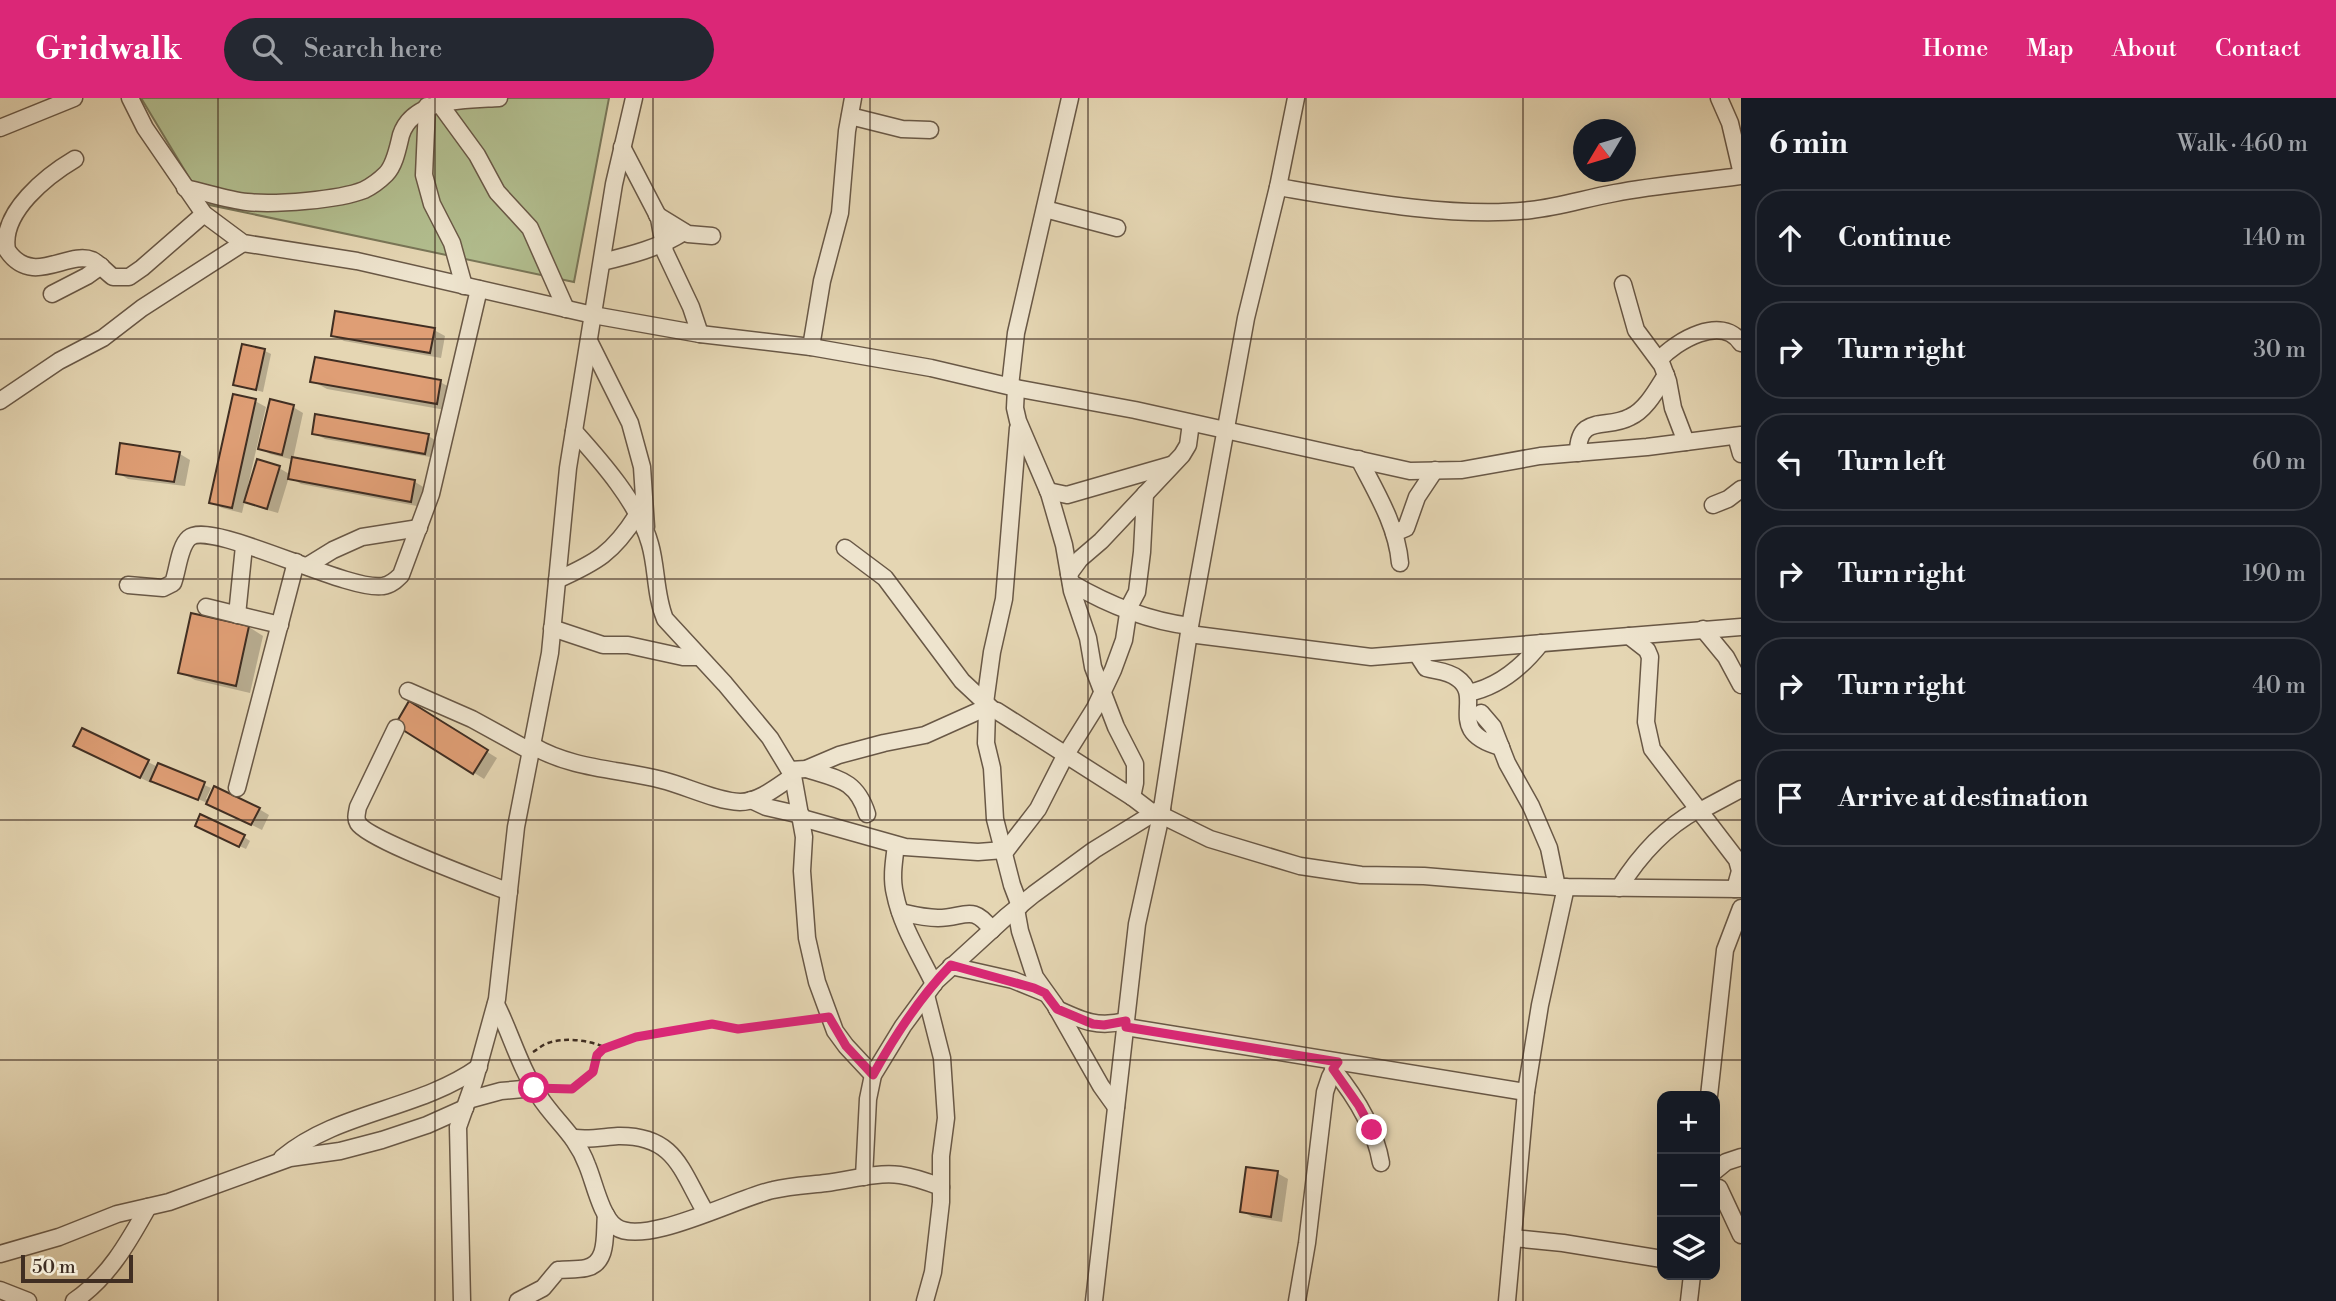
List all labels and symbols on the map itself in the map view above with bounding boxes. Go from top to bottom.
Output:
north arrow [1573,119,1636,182]
route start [518,1072,549,1103]
route end [1356,1114,1387,1145]
scale bar [21,1252,133,1284]

